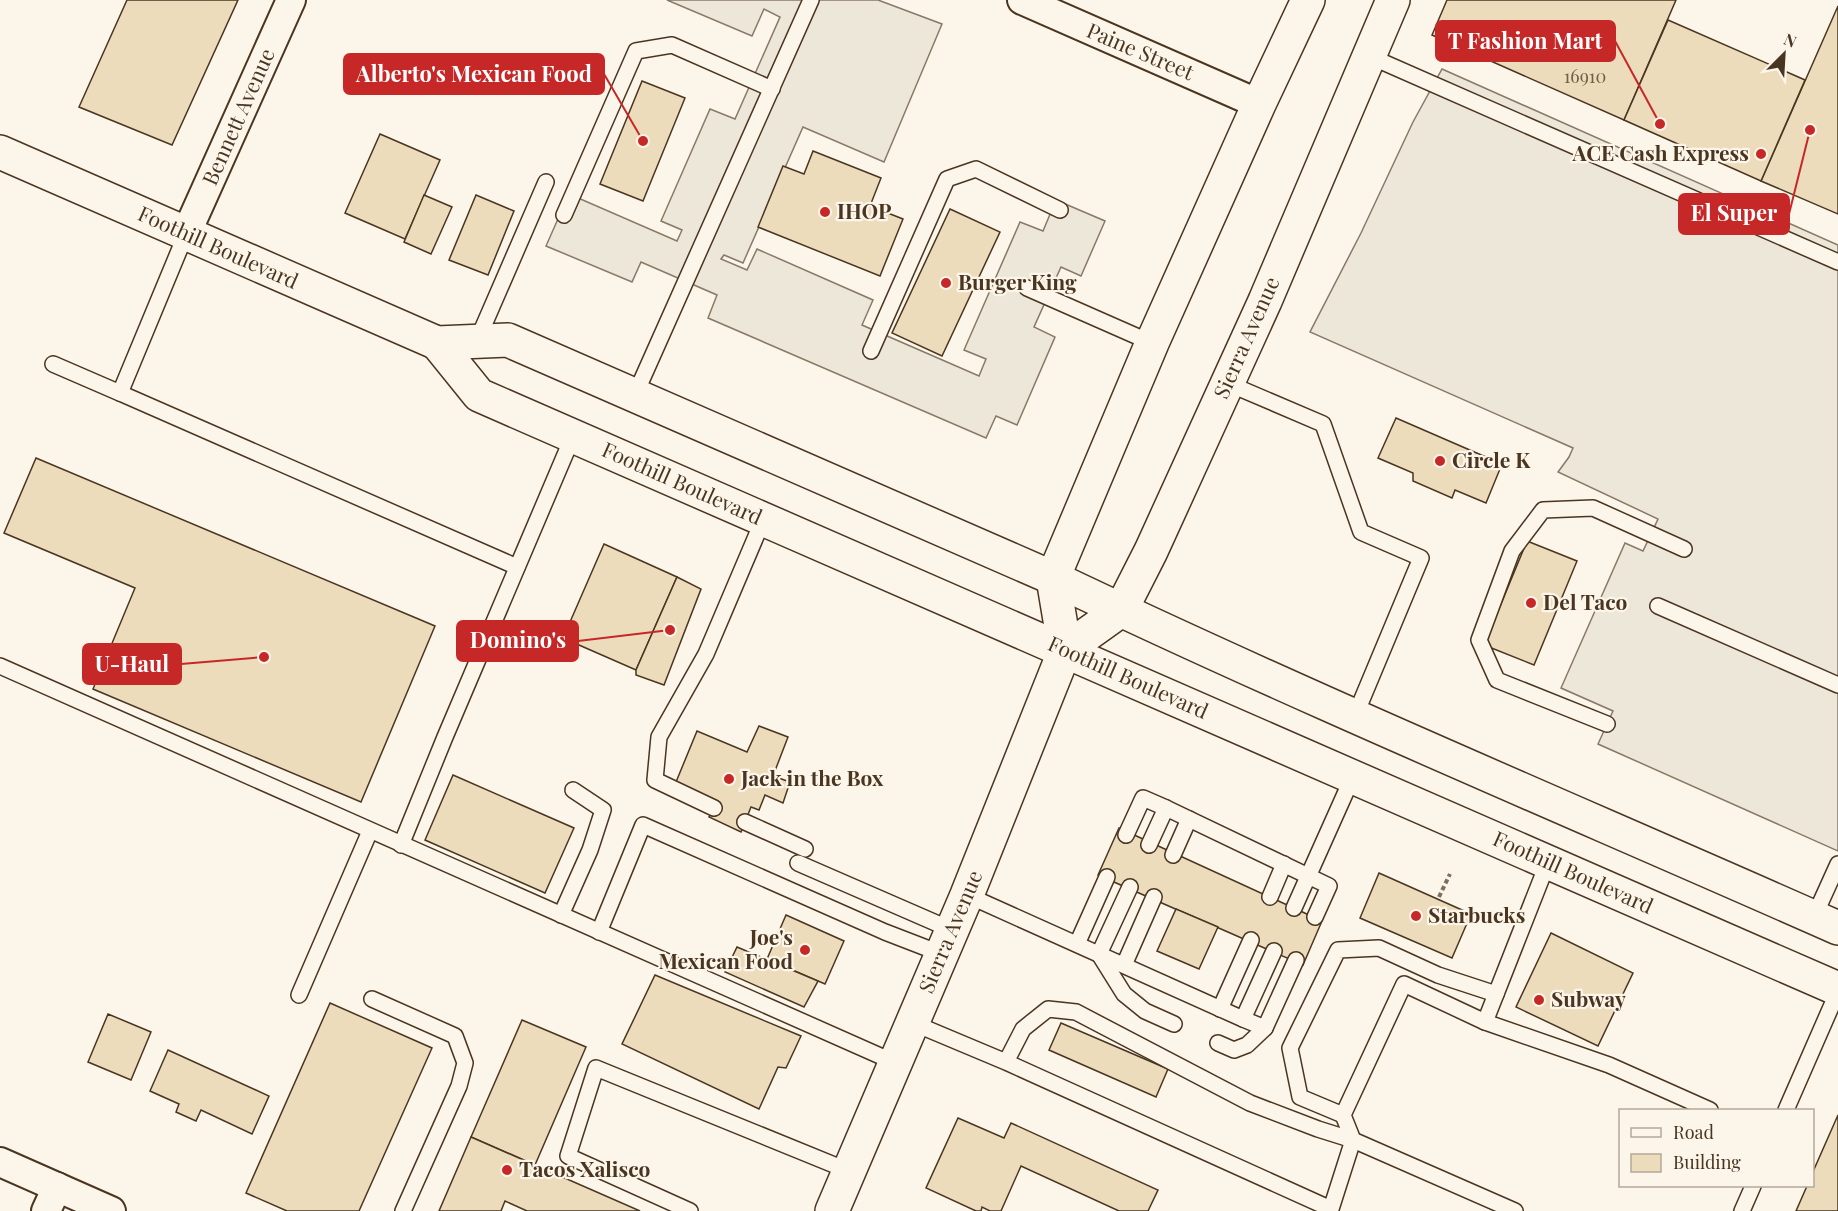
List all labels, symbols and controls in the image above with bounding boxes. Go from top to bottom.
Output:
street label: Paine Street [1083,15,1199,85]
callout: T Fashion Mart [1436,21,1615,61]
north arrow [1754,24,1814,84]
text: T Fashion Mart [1448,25,1603,55]
text: N [1781,28,1800,52]
street label: Bennett Avenue [195,43,280,189]
callout: Alberto's Mexican Food [344,54,604,94]
text: Alberto's Mexican Food [355,58,592,88]
house number: 16910 [1564,64,1606,88]
place label: ACE Cash Express [1571,138,1749,166]
marker: ACE Cash Express [1754,147,1768,161]
callout: El Super [1679,194,1789,234]
place label: IHOP [837,196,892,224]
text: El Super [1691,197,1778,227]
street label: Foothill Boulevard [134,198,303,294]
marker: IHOP [818,205,832,219]
place label: Burger King [958,267,1077,295]
street label: Sierra Avenue [1206,272,1285,403]
marker: Burger King [939,276,953,290]
street label: Foothill Boulevard [598,434,767,530]
place label: Circle K [1452,445,1531,473]
marker: Circle K [1433,454,1447,468]
place label: Del Taco [1543,587,1628,615]
marker: Del Taco [1524,596,1538,610]
callout: Domino's [457,621,578,661]
text: Domino's [470,624,566,654]
street label: Foothill Boulevard [1044,628,1213,724]
callout: U-Haul [83,644,181,684]
text: U-Haul [95,648,169,678]
place label: Jack in the Box [740,763,884,791]
marker: Jack in the Box [722,772,736,786]
street label: Foothill Boulevard [1489,823,1658,919]
street label: Sierra Avenue [911,866,988,997]
place label: Starbucks [1428,900,1525,928]
marker: Starbucks [1409,909,1423,923]
place label: Joe's Mexican Food [659,922,793,974]
marker: Joe's Mexican Food [798,943,812,957]
place label: Subway [1551,984,1626,1012]
marker: Subway [1532,993,1546,1007]
legend [1619,1109,1814,1187]
text: Road [1673,1120,1714,1144]
text: Building [1673,1150,1741,1174]
place label: Tacos Xalisco [519,1154,651,1182]
marker: Tacos Xalisco [500,1163,514,1177]

